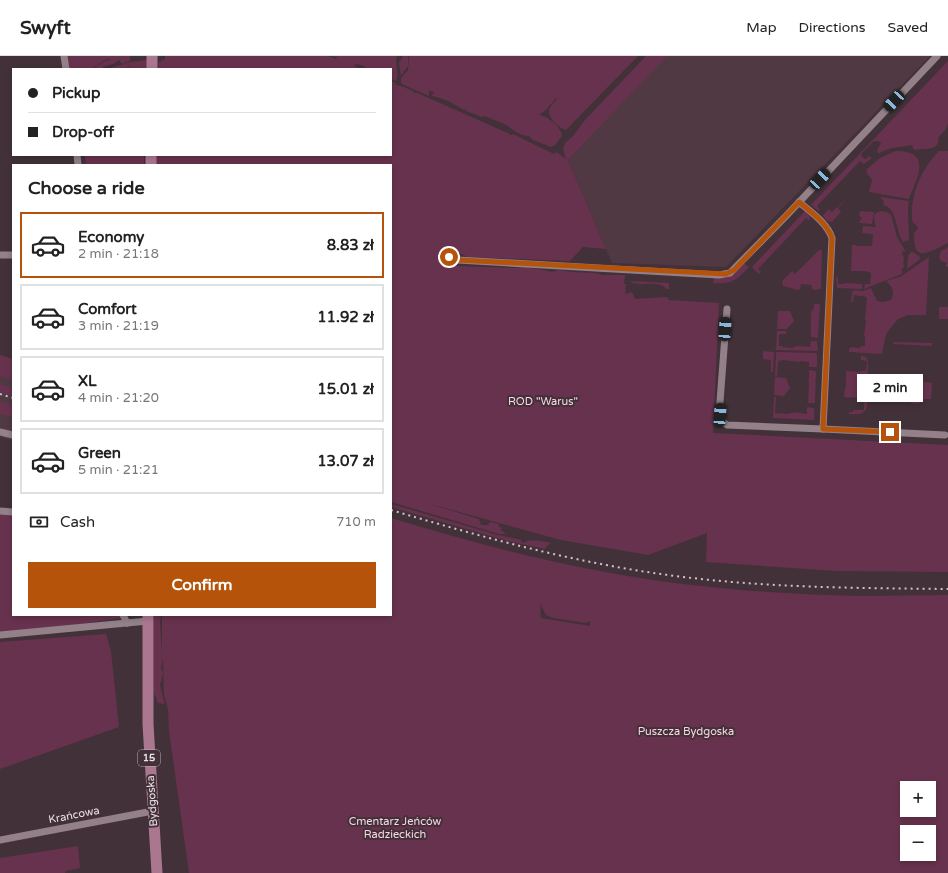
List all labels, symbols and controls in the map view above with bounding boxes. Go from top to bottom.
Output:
text: Swyft [20,17,71,39]
text: Map [746,19,777,36]
text: Directions [799,19,866,36]
text: Saved [888,19,928,36]
text: Pickup [52,84,100,102]
car [881,88,907,114]
text: Drop-off [52,123,114,141]
car [807,166,833,192]
text: Choose a ride [28,177,145,199]
icon: car [30,227,66,263]
text: Economy [78,228,144,246]
text: 8.83 zł [327,236,374,254]
text: 2 min · 21:18 [78,246,159,262]
route start [440,248,458,266]
icon: car [30,299,66,335]
text: Comfort [78,300,137,318]
text: 11.92 zł [317,308,374,326]
car [718,317,732,341]
text: 3 min · 21:19 [78,318,159,334]
icon: car [30,371,66,407]
text: XL [78,372,97,390]
callout: 2 min [857,374,923,402]
text: 15.01 zł [317,380,374,398]
text: 2 min [873,380,907,396]
text: 4 min · 21:20 [78,390,159,406]
park label: ROD "Warus" [508,395,578,408]
car [713,403,727,427]
route end [881,423,899,441]
icon: car [30,443,66,479]
text: Green [78,444,121,462]
text: 13.07 zł [317,452,374,470]
text: 5 min · 21:21 [78,462,159,478]
icon: cash [28,511,50,533]
text: Cash [60,513,95,531]
text: 710 m [336,514,376,530]
button: Confirm [28,562,376,608]
park label: Puszcza Bydgoska [638,725,734,738]
road number: 15 [138,750,160,766]
street label: Bydgoska [144,775,160,827]
map controls [900,781,936,861]
button: + [900,781,936,817]
street label: Krańcowa [47,804,101,826]
park label: Cmentarz Jeńców Radzieckich [349,815,442,841]
button: − [900,825,936,861]

